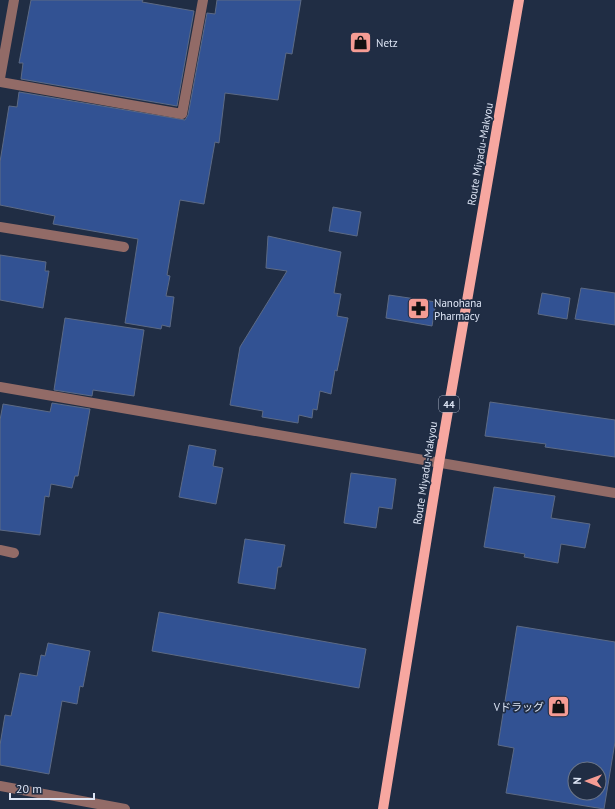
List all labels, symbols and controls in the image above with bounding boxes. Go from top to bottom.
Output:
shop icon: Netz [348,30,374,56]
place label: Netz [376,36,398,50]
street label: Route Miyadu-Makyou [464,101,496,207]
pharmacy icon: Nanohana Pharmacy [405,296,431,322]
place label: Nanohana Pharmacy [434,296,482,323]
road number: 44 [439,396,459,412]
street label: Route Miyadu-Makyou [410,420,440,526]
shop icon: Vドラッグ [546,694,572,720]
place label: Vドラッグ [493,700,544,714]
north arrow [567,761,607,801]
scale bar [10,775,94,801]
text: N [570,777,584,785]
text: 20 m [16,781,42,796]

